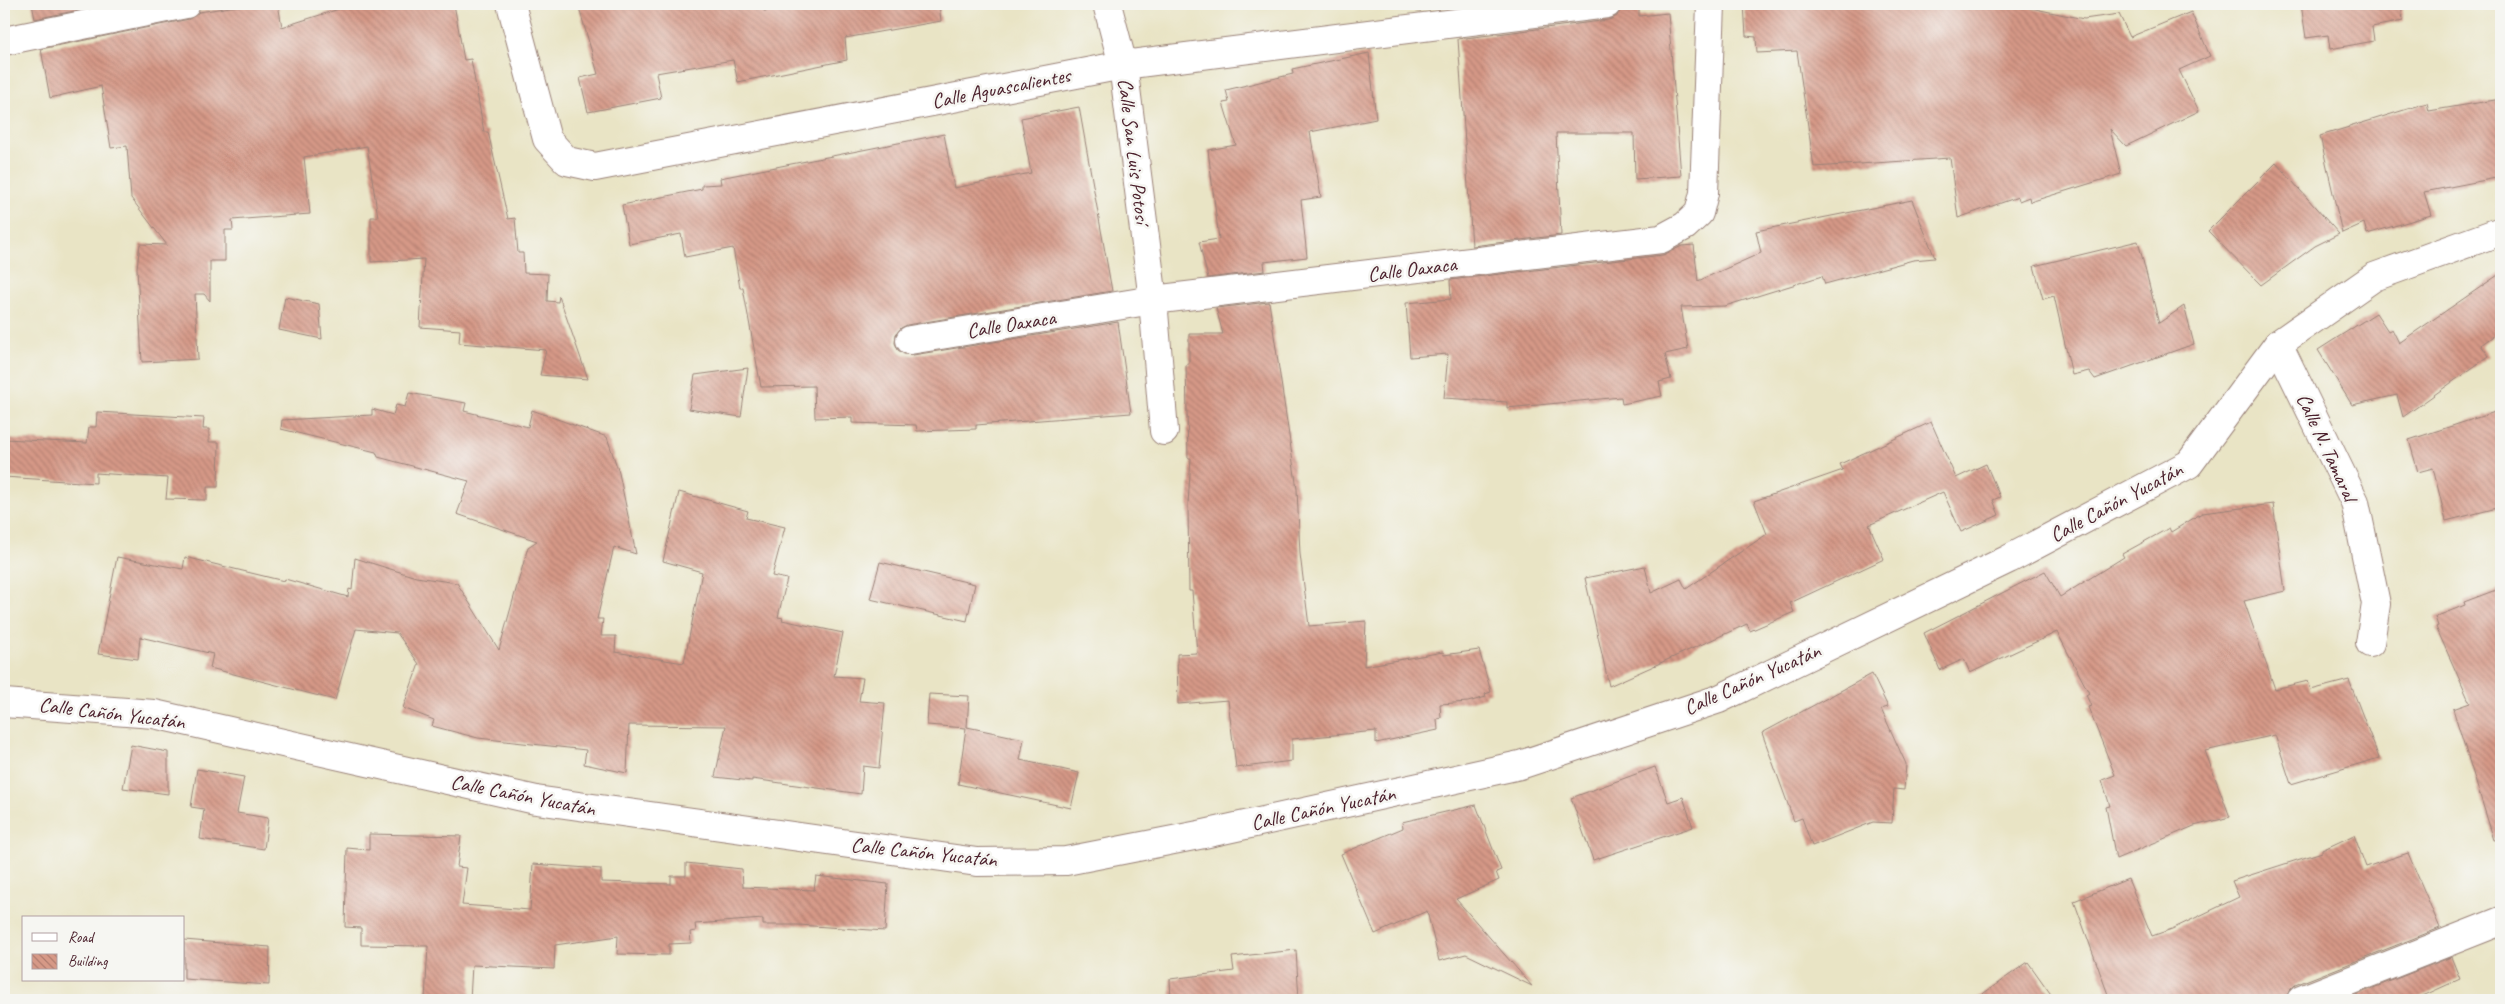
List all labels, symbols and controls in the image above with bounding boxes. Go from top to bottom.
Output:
street label: Calle Aguascalientes [929,61,1074,114]
street label: Calle San Luis Potosí [1112,77,1156,229]
street label: Calle Oaxaca [1366,250,1459,287]
street label: Calle Oaxaca [965,304,1059,344]
street label: Calle N. Tamaral [2291,389,2365,508]
street label: Calle Cañón Yucatán [2045,456,2187,548]
street label: Calle Cañón Yucatán [1680,637,1825,721]
street label: Calle Cañón Yucatán [38,691,187,735]
street label: Calle Cañón Yucatán [449,768,598,822]
street label: Calle Cañón Yucatán [1249,780,1398,836]
street label: Calle Cañón Yucatán [850,831,999,873]
legend [22,916,185,982]
text: Road [68,928,95,947]
text: Building [68,952,108,971]

